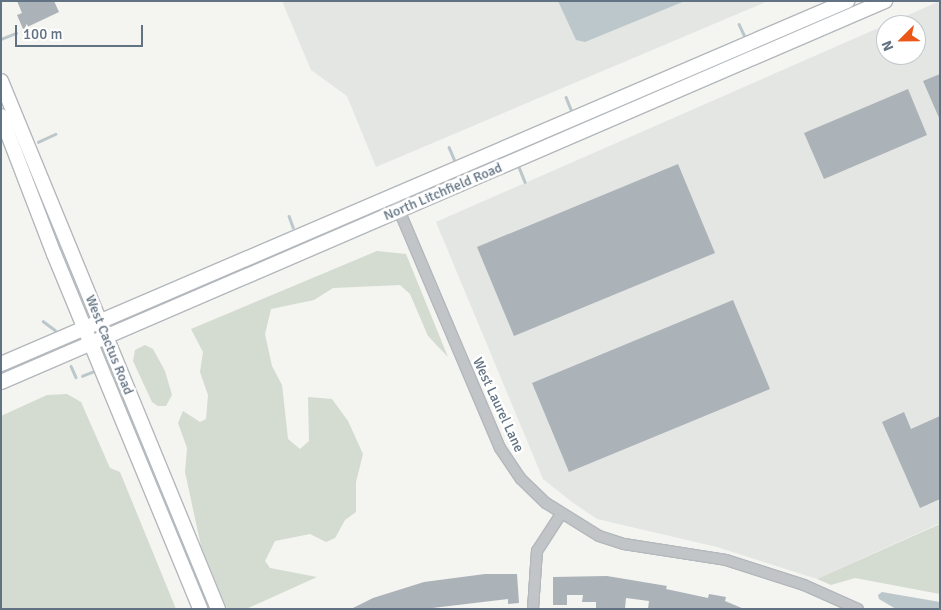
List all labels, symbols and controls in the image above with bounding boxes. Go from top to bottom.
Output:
scale bar [18,15,145,47]
north arrow [876,15,926,65]
text: 100 m [23,25,63,43]
text: N [878,38,897,53]
street label: North Litchfield Road [381,159,505,225]
street label: West Cactus Road [81,293,137,397]
street label: West Laurel Lane [469,355,527,455]

